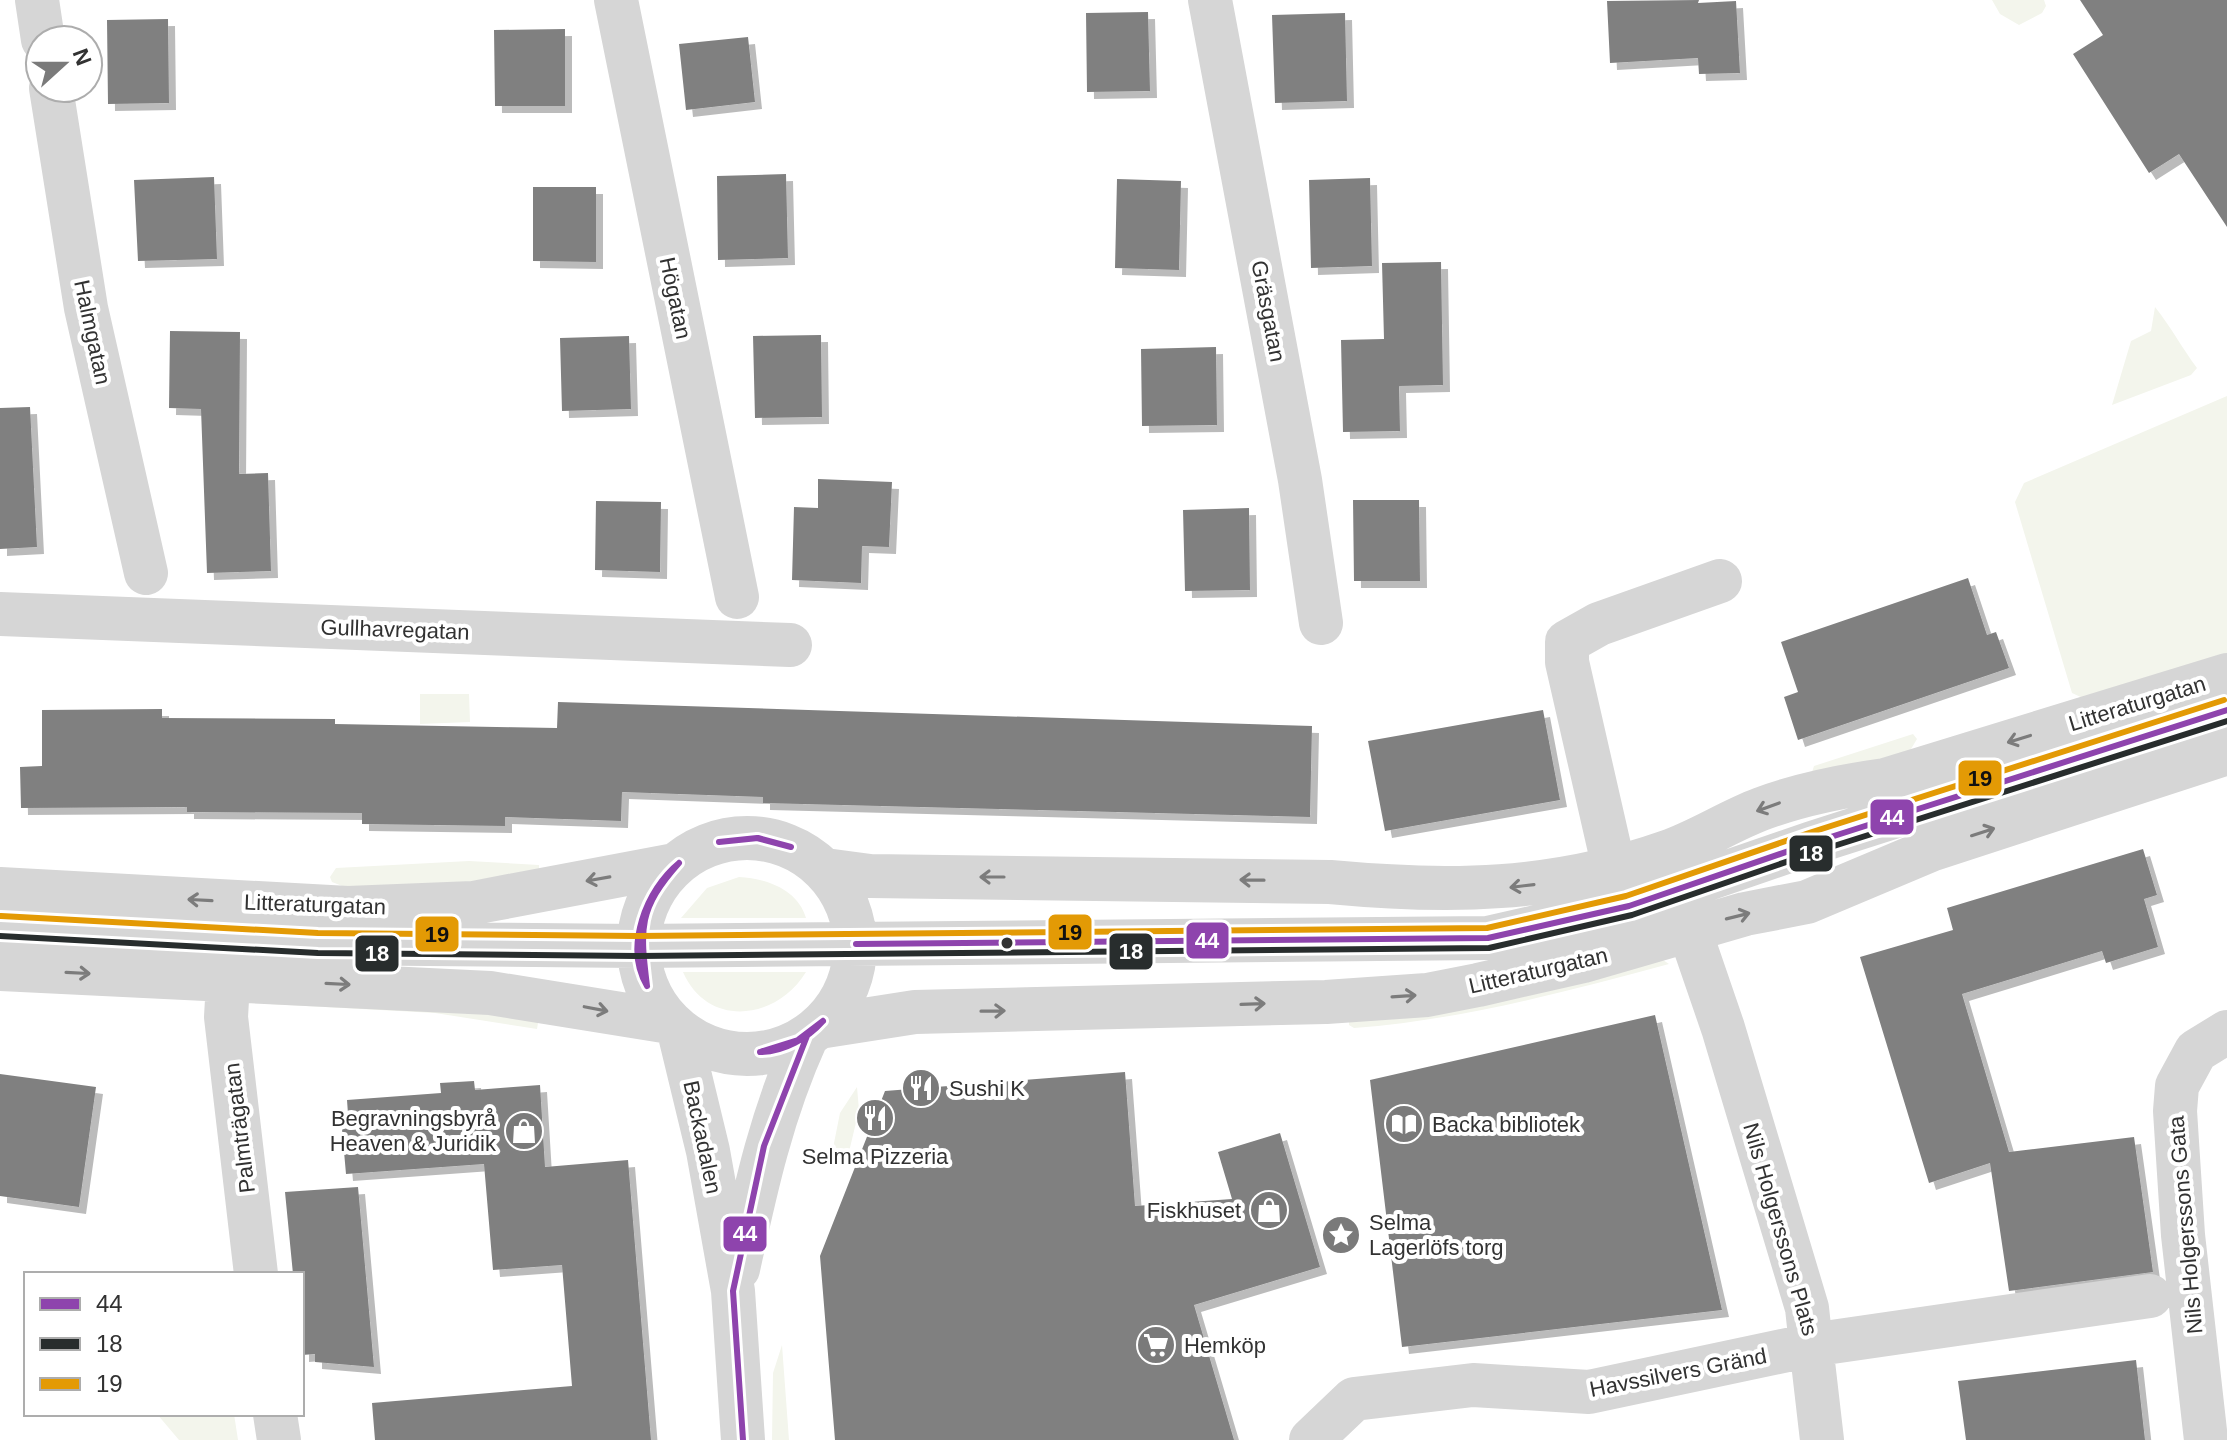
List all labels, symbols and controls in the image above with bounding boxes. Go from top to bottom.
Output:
north arrow [24,24,104,104]
text: N [68,45,97,69]
street label: Högatan [655,255,696,341]
street label: Gräsgatan [1246,258,1291,364]
street label: Halmgatan [69,277,116,387]
street label: Gullhavregatan [320,614,470,645]
street label: Litteraturgatan [2066,671,2209,736]
one-way arrow [2006,732,2032,747]
line badge: 19 [1957,759,2003,797]
text: 19 [1968,766,1992,791]
line badge: 44 [1869,798,1915,836]
one-way arrow [1756,801,1781,815]
text: 44 [1880,805,1905,830]
one-way arrow [1971,824,1996,839]
line badge: 18 [1788,834,1834,873]
text: 18 [1799,841,1823,866]
one-way arrow [979,869,1006,885]
one-way arrow [585,872,611,887]
one-way arrow [1239,873,1266,888]
one-way arrow [1510,879,1536,894]
street label: Litteraturgatan [244,890,386,919]
one-way arrow [187,893,214,908]
one-way arrow [1725,908,1751,923]
line badge: 19 [1047,913,1093,951]
line badge: 19 [414,915,460,953]
text: 19 [1058,920,1082,945]
line badge: 44 [1185,921,1230,960]
text: 19 [425,922,449,947]
text: 44 [1195,928,1220,953]
line badge: 18 [1108,932,1154,971]
line badge: 18 [354,934,400,973]
unlabelled marker [999,935,1015,951]
text: 18 [1119,939,1143,964]
text: 18 [365,941,389,966]
street label: Litteraturgatan [1466,942,1610,999]
one-way arrow [64,966,91,981]
one-way arrow [324,977,351,992]
one-way arrow [1390,988,1417,1003]
one-way arrow [1239,996,1266,1012]
one-way arrow [583,1003,608,1018]
one-way arrow [979,1003,1006,1019]
street label: Palmträgatan [219,1061,260,1194]
restaurant icon: Sushi K [900,1067,942,1109]
place label: Sushi K [949,1076,1025,1101]
street label: Backadalen [678,1078,727,1196]
restaurant icon: Selma Pizzeria [854,1097,896,1139]
library icon: Backa bibliotek [1383,1103,1425,1145]
place label: Begravningsbyrå Heaven & Juridik [330,1106,497,1156]
shop icon: Begravningsbyrå Heaven & Juridik [503,1110,545,1152]
place label: Backa bibliotek [1432,1112,1581,1137]
street label: Nils Holgerssons Gata [2163,1114,2207,1335]
street label: Nils Holgerssons Plats [1738,1120,1823,1338]
place label: Selma Pizzeria [802,1144,949,1169]
shop icon: Fiskhuset [1248,1189,1290,1231]
place label: Fiskhuset [1147,1198,1241,1223]
place label: Selma Lagerlöfs torg [1369,1210,1504,1260]
place icon: Selma Lagerlöfs torg [1320,1214,1362,1256]
line badge: 44 [722,1215,768,1253]
text: 44 [733,1221,758,1246]
legend [24,1272,304,1416]
text: 44 [96,1290,123,1317]
supermarket icon: Hemköp [1135,1324,1177,1366]
text: 18 [96,1330,123,1357]
place label: Hemköp [1184,1333,1266,1358]
street label: Havssilvers Gränd [1588,1343,1769,1402]
text: 19 [96,1370,123,1397]

